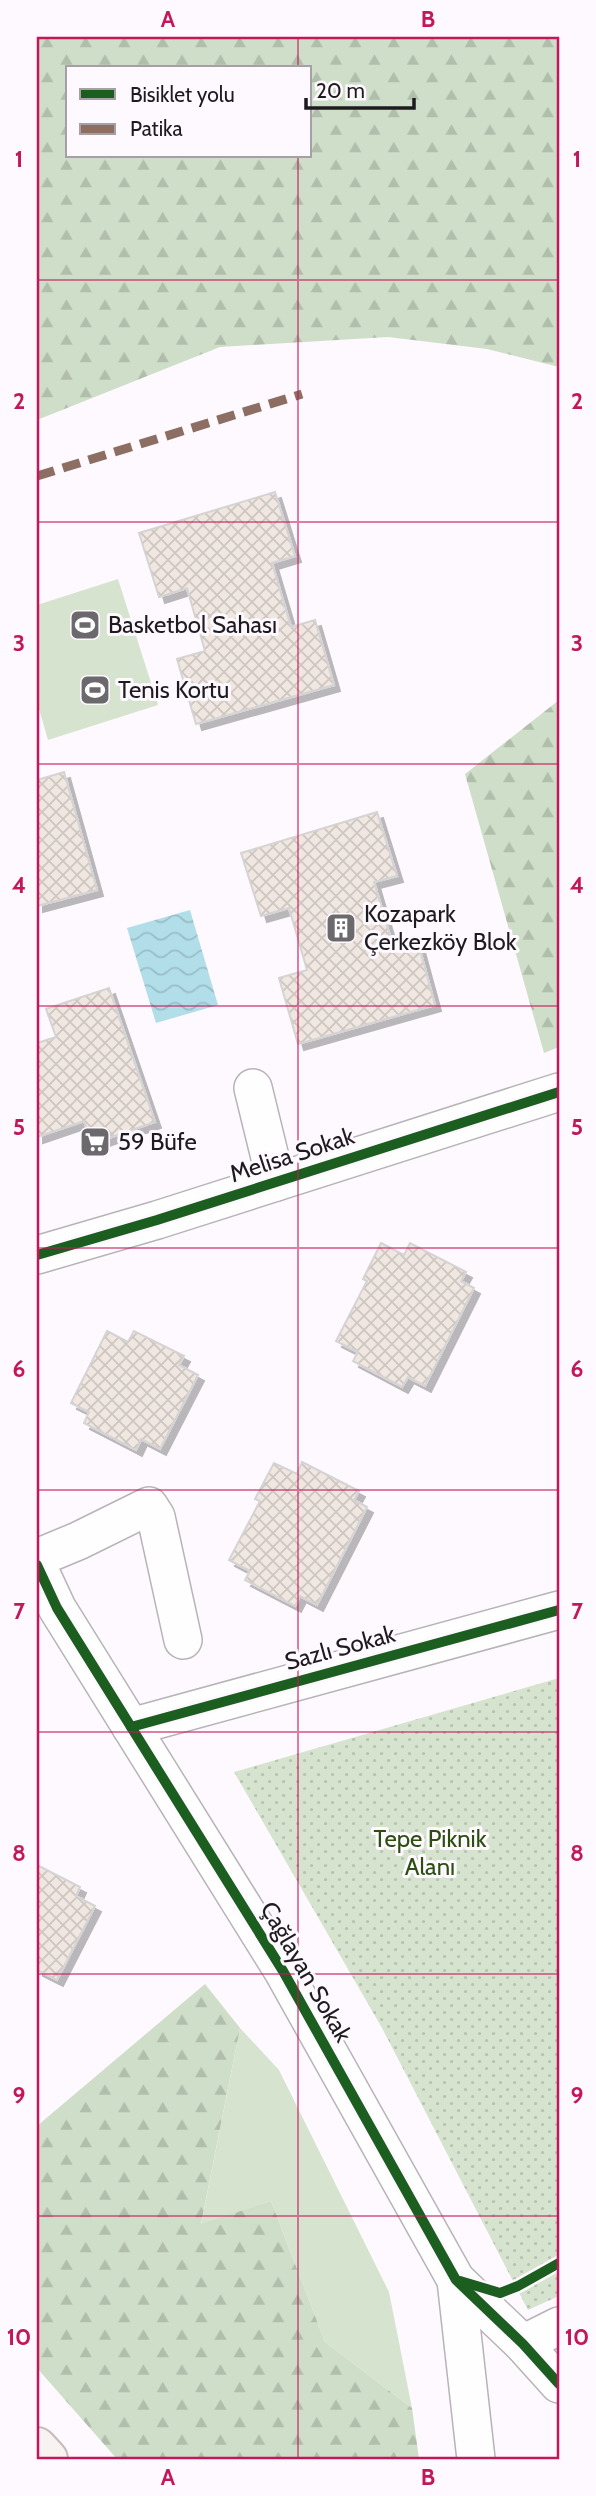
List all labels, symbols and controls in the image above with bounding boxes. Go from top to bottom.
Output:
text: A [161,5,176,33]
text: B [421,5,435,33]
legend [66,66,312,158]
scale bar [306,66,414,110]
text: 20 m [316,78,365,103]
text: Bisiklet yolu [130,82,235,107]
text: Patika [130,116,183,141]
text: 1 [15,145,23,173]
text: 1 [573,145,581,173]
text: 2 [13,387,25,415]
text: 2 [571,387,583,415]
sports icon: Basketbol Sahası [68,608,102,642]
place label: Basketbol Sahası [108,610,277,639]
text: 3 [13,629,25,657]
text: 3 [571,629,583,657]
sports icon: Tenis Kortu [78,673,112,707]
place label: Tenis Kortu [118,675,229,704]
text: 4 [12,871,26,899]
text: 4 [570,871,584,899]
place label: Kozapark Çerkezköy Blok [364,899,517,956]
building icon: Kozapark Çerkezköy Blok [324,911,358,945]
text: 5 [13,1113,25,1141]
text: 5 [571,1113,583,1141]
street label: Melisa Sokak [226,1121,358,1188]
supermarket icon: 59 Büfe [78,1125,112,1159]
place label: 59 Büfe [118,1127,197,1156]
text: 6 [13,1355,25,1383]
text: 6 [571,1355,583,1383]
text: 7 [13,1597,25,1625]
text: 7 [571,1597,583,1625]
street label: Sazlı Sokak [281,1619,398,1676]
park label: Tepe Piknik Alanı [374,1824,487,1881]
text: 8 [12,1839,26,1867]
text: 8 [570,1839,584,1867]
street label: Çağlayan Sokak [255,1896,358,2047]
text: 9 [13,2081,25,2109]
text: 9 [571,2081,583,2109]
text: 10 [7,2323,31,2351]
text: 10 [565,2323,589,2351]
text: A [161,2463,176,2491]
text: B [421,2463,435,2491]

